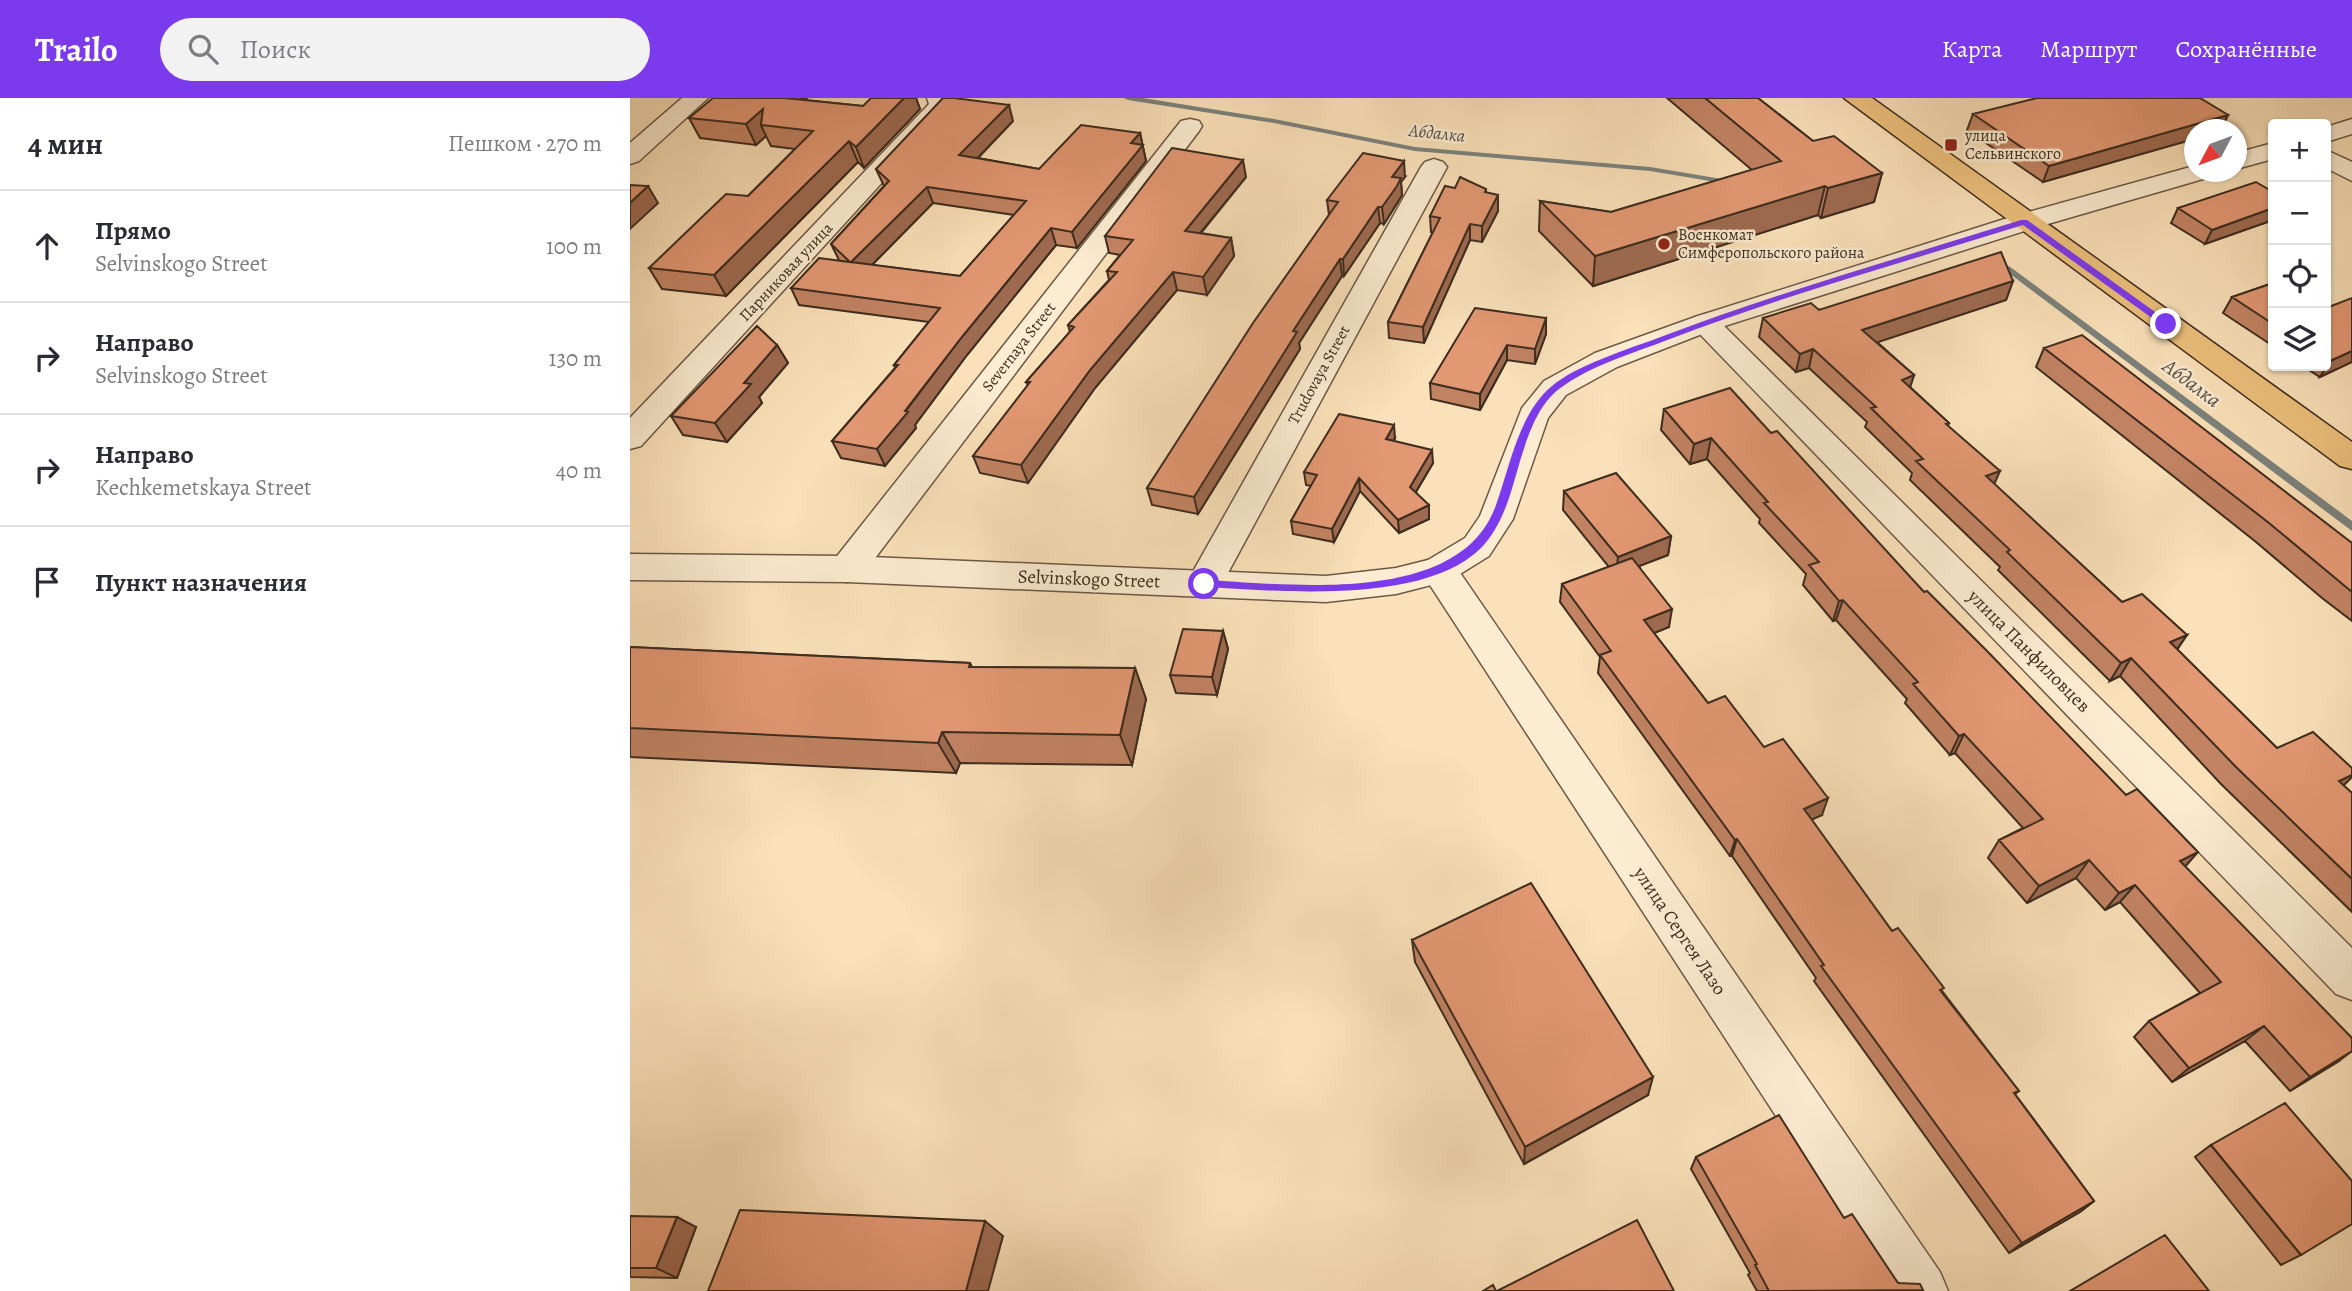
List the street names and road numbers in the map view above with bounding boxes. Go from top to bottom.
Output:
street label: Парниковая улица [734,217,838,326]
street label: Severnaya Street [977,298,1061,396]
street label: Trudovaya Street [1283,321,1355,429]
street label: Selvinskogo Street [1017,564,1161,594]
street label: улица Панфиловцев [1961,583,2096,718]
street label: улица Сергея Лазо [1627,861,1733,1000]

